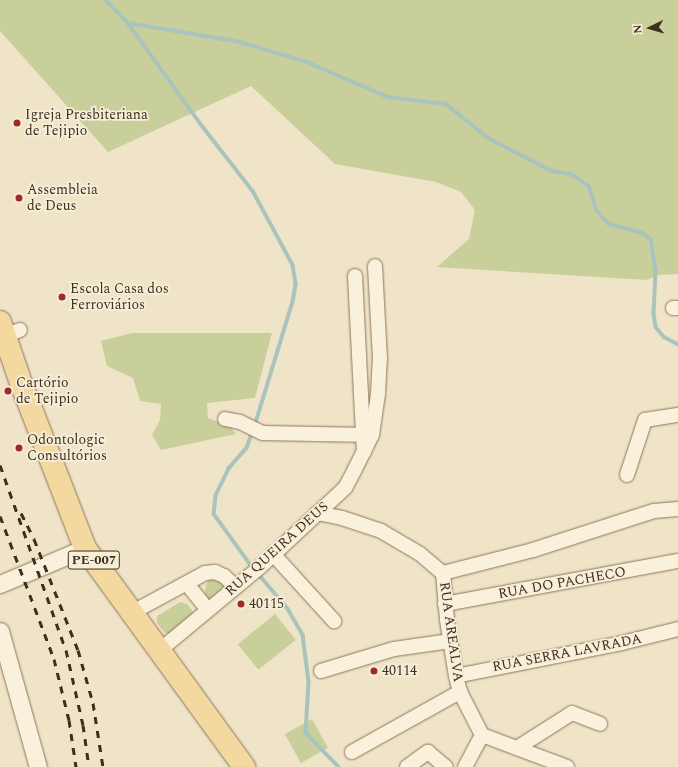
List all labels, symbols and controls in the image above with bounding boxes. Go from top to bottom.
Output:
north arrow [630,8,670,48]
text: N [629,24,646,34]
place label: Igreja Presbiteriana de Tejipio [25,107,148,140]
marker: Igreja Presbiteriana de Tejipio [12,118,22,128]
place label: Assembleia de Deus [27,182,98,214]
marker: Assembleia de Deus [14,193,24,203]
place label: Escola Casa dos Ferroviários [70,281,169,314]
marker: Escola Casa dos Ferroviários [57,292,67,302]
place label: Cartório de Tejipio [16,375,78,408]
marker: Cartório de Tejipio [3,386,13,396]
place label: Odontologic Consultórios [27,432,107,464]
marker: Odontologic Consultórios [14,443,24,453]
street label: RUA QUEIRA DEUS [222,498,332,600]
road number: PE-007 [67,549,121,571]
street label: RUA DO PACHECO [497,563,627,603]
street label: RUA AREALVA [436,581,466,683]
place label: 40115 [249,596,284,612]
marker: 40115 [236,599,246,609]
street label: RUA SERRA LAVRADA [491,630,643,676]
place label: 40114 [382,663,417,679]
marker: 40114 [369,666,379,676]

